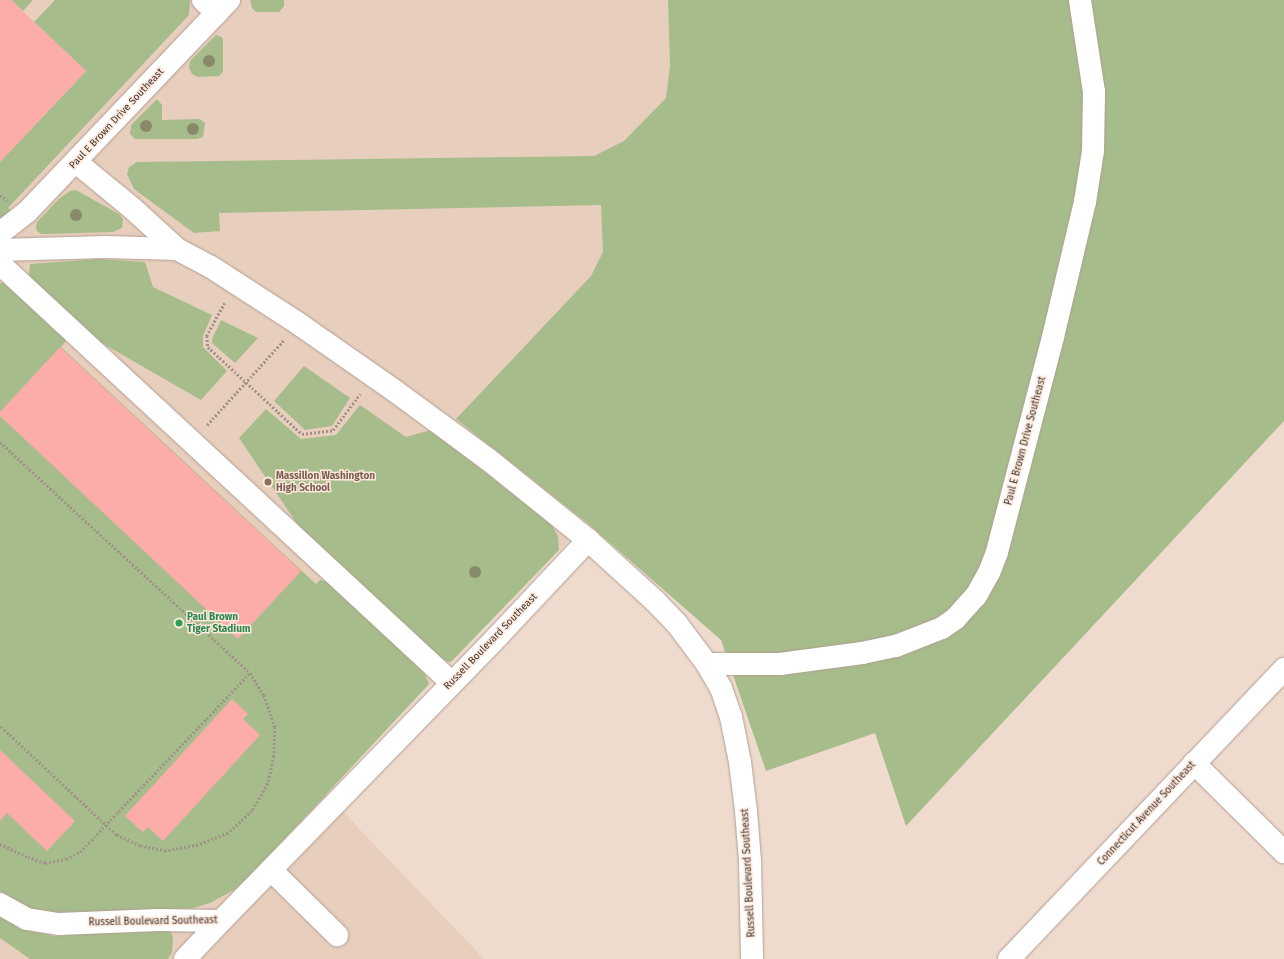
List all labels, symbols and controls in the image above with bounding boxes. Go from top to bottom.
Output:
street label: Paul E Brown Drive Southeast [67,66,167,172]
street label: Paul E Brown Drive Southeast [1003,375,1049,507]
place label: Massillon Washington High School [276,470,375,494]
marker: Massillon Washington High School [263,477,273,487]
street label: Russell Boulevard Southeast [442,591,540,693]
place label: Paul Brown Tiger Stadium [187,611,250,634]
marker: Paul Brown Tiger Stadium [174,618,184,628]
street label: Connecticut Avenue Southeast [1096,760,1198,868]
street label: Russell Boulevard Southeast [740,808,758,938]
street label: Russell Boulevard Southeast [88,915,218,929]

